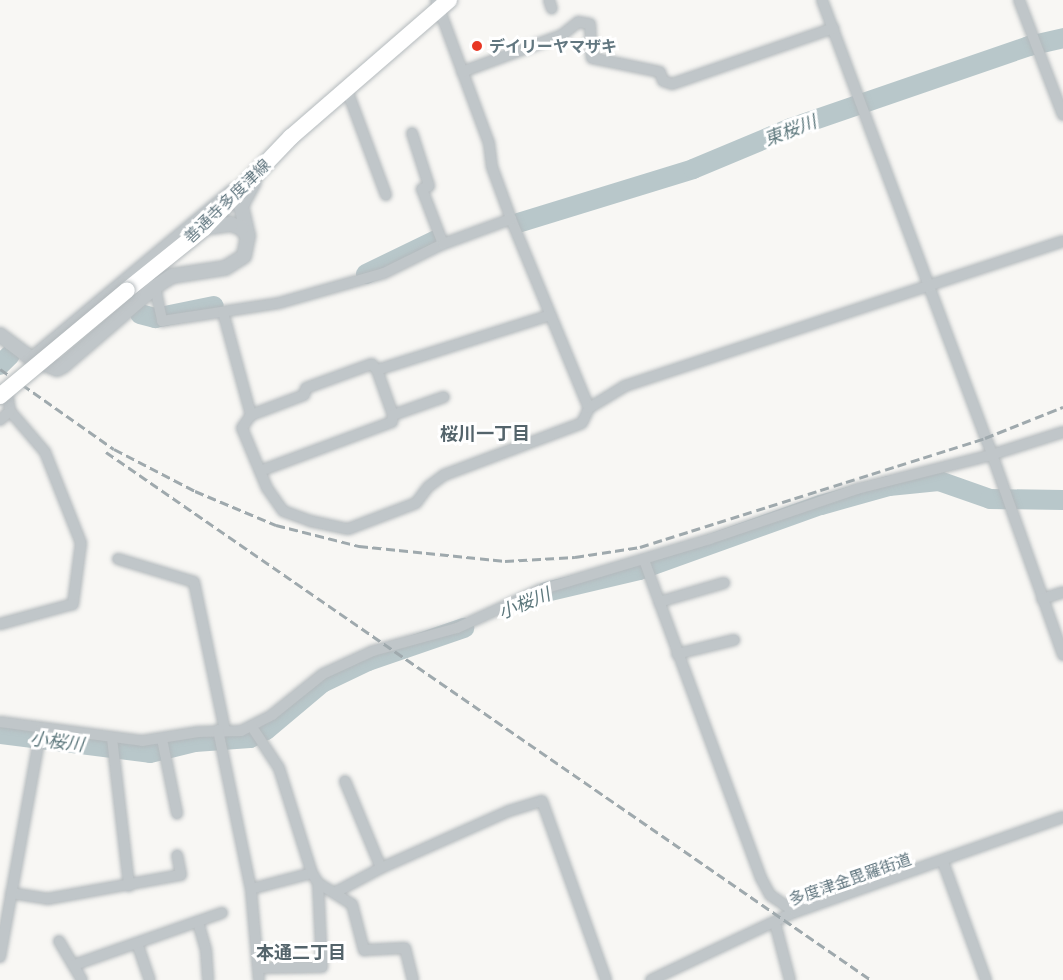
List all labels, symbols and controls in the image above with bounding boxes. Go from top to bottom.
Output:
place label: デイリーヤマザキ [489,36,617,56]
marker: デイリーヤマザキ [470,39,484,53]
water label: 東桜川 [761,110,819,150]
street label: 善通寺多度津線 [180,155,274,247]
district label: 桜川一丁目 [440,422,530,444]
water label: 小桜川 [495,583,553,623]
water label: 小桜川 [29,727,85,755]
street label: 多度津金毘羅街道 [786,849,914,909]
district label: 本通二丁目 [256,941,346,963]

